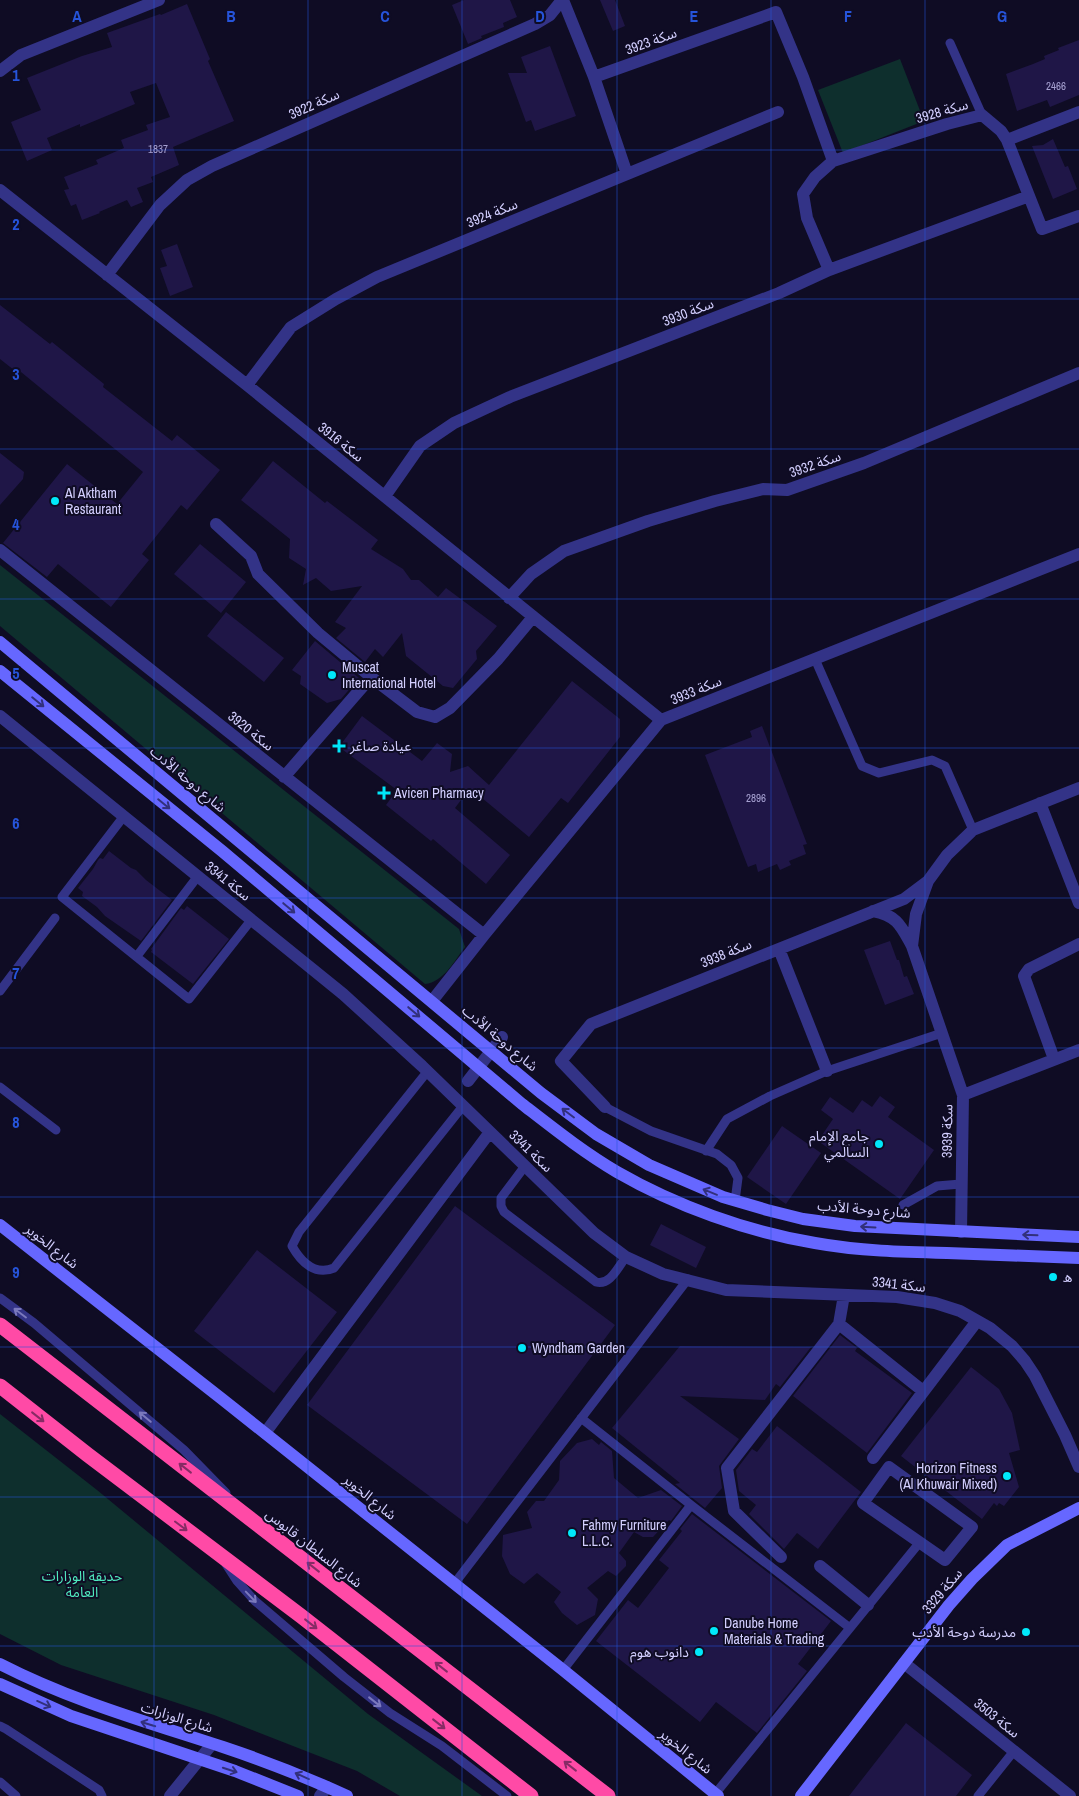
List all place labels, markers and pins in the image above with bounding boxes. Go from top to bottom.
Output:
place label: Al Aktham Restaurant [64,484,121,518]
marker: Al Aktham Restaurant [49,495,61,507]
place label: Muscat International Hotel [342,658,436,692]
marker: Muscat International Hotel [326,669,338,681]
place label: عيادة صاغر [349,737,411,755]
marker: عيادة صاغر [332,739,346,753]
place label: Avicen Pharmacy [393,784,484,802]
marker: Avicen Pharmacy [378,787,390,799]
place label: جامع الإمام السالمي [809,1127,869,1163]
marker: جامع الإمام السالمي [873,1138,885,1150]
place label: ه [1063,1268,1072,1286]
marker: ه [1047,1271,1059,1283]
place label: Wyndham Garden [532,1339,625,1357]
marker: Wyndham Garden [516,1342,528,1354]
place label: Horizon Fitness (Al Khuwair Mixed) [899,1459,997,1493]
marker: Horizon Fitness (Al Khuwair Mixed) [1001,1470,1013,1482]
place label: Fahmy Furniture L.L.C. [582,1516,666,1550]
marker: Fahmy Furniture L.L.C. [566,1527,578,1539]
place label: Danube Home Materials & Trading [724,1614,825,1648]
place label: مدرسة دوحة الأدب [912,1623,1016,1641]
marker: Danube Home Materials & Trading [708,1625,720,1637]
marker: مدرسة دوحة الأدب [1020,1626,1032,1638]
place label: دانوب هوم [630,1643,689,1663]
marker: دانوب هوم [693,1646,705,1658]

